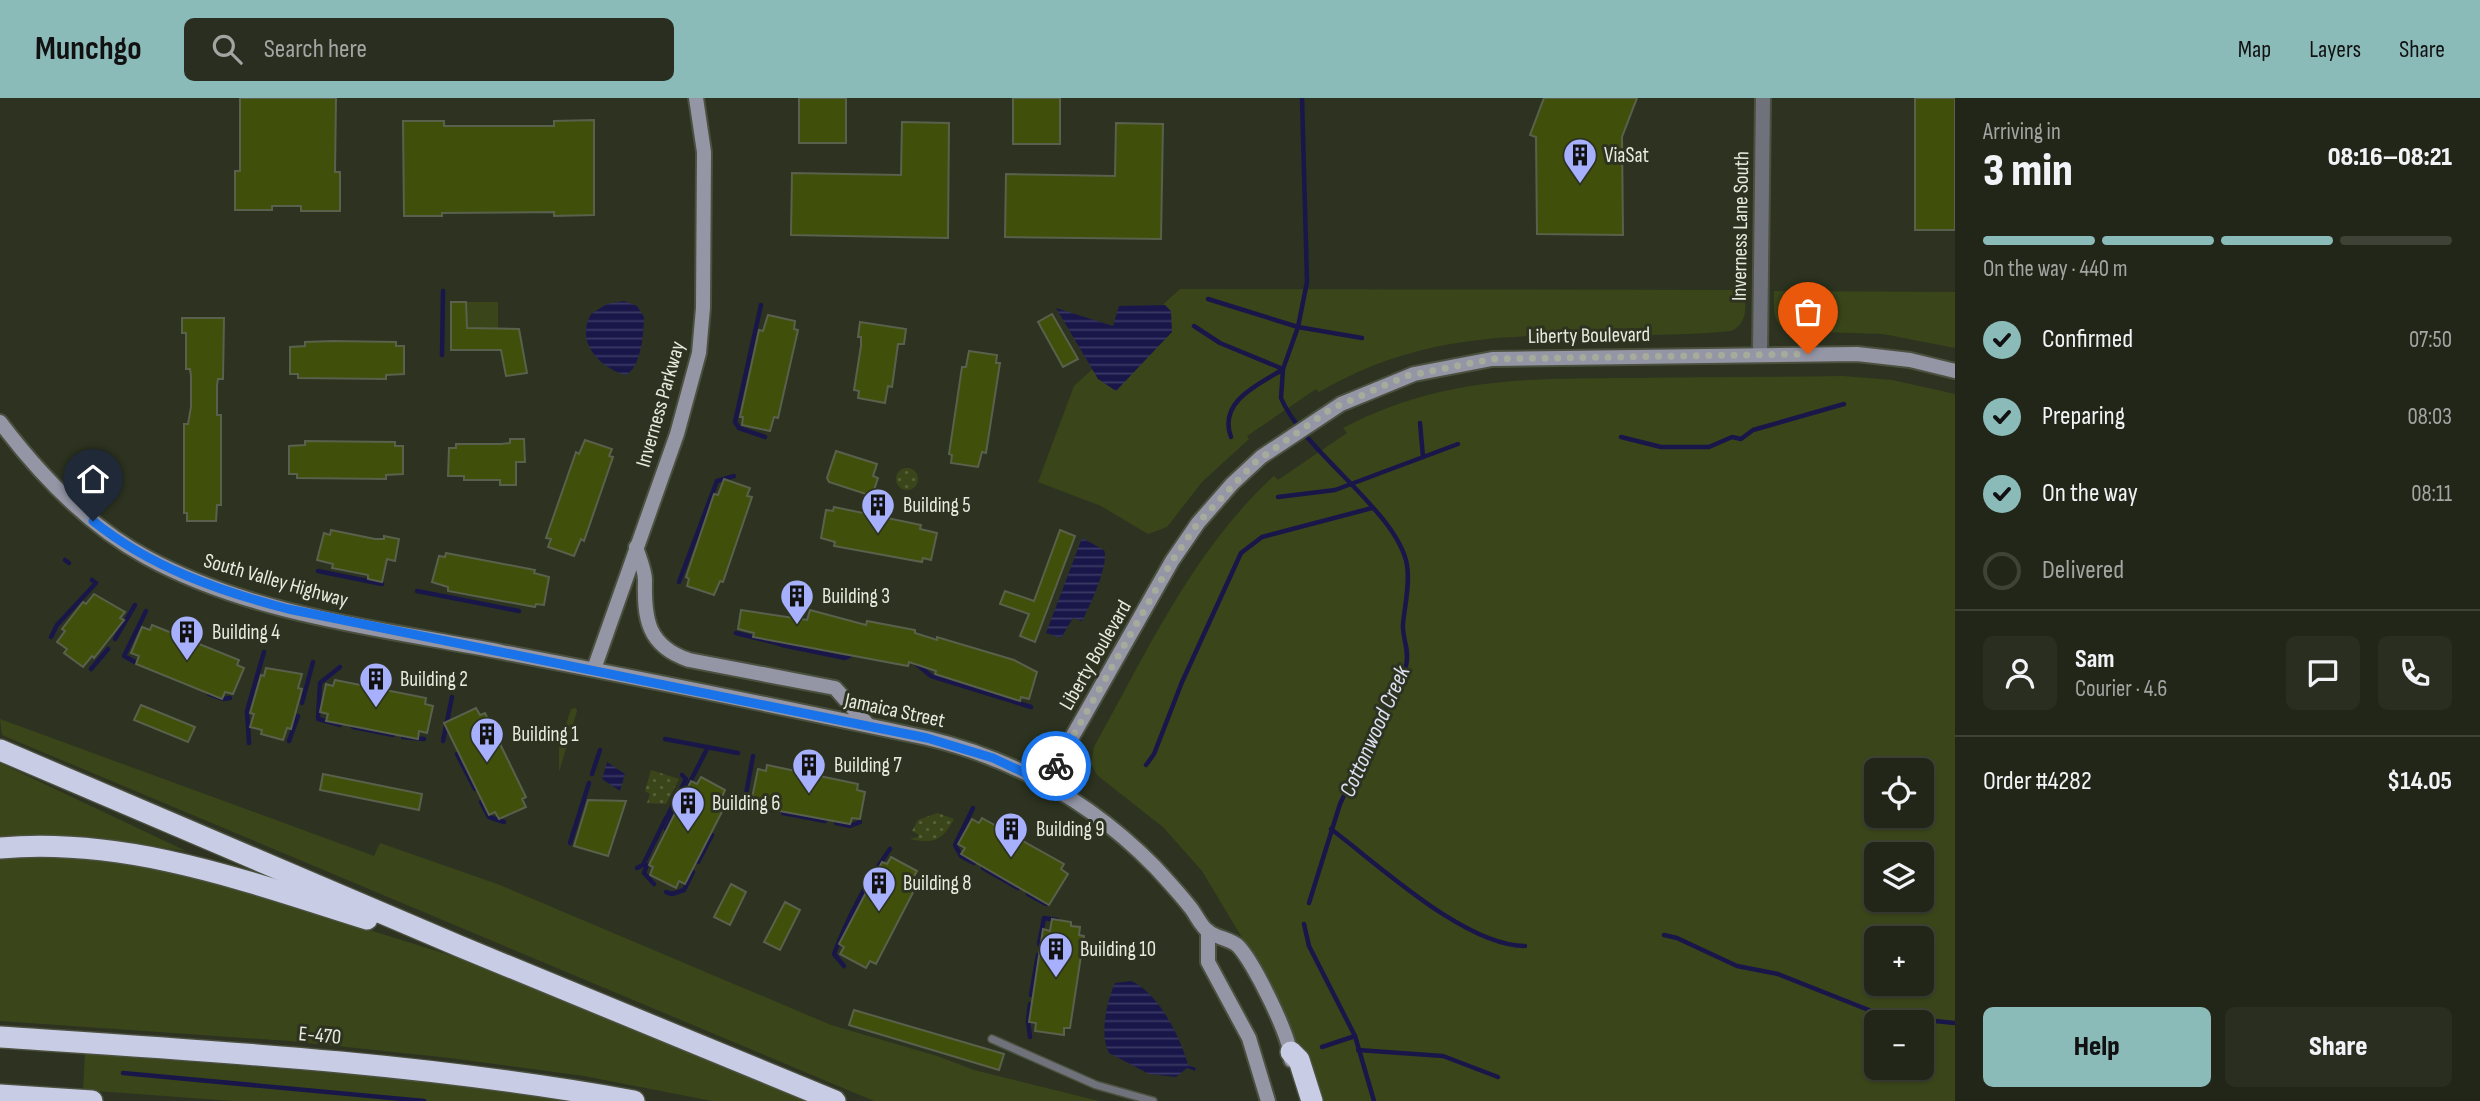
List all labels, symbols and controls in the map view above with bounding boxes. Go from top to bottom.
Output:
search box [184,18,674,81]
text: Munchgo [35,29,142,69]
icon: search [208,30,246,68]
text: Search here [264,34,367,65]
text: Map [2238,35,2271,64]
text: Layers [2309,35,2361,64]
text: Share [2399,35,2445,64]
text: Arriving in [1983,118,2061,146]
building icon: ViaSat [1561,136,1599,185]
text: 08:16–08:21 [2328,142,2452,173]
place label: ViaSat [1604,143,1649,168]
text: 3 min [1983,144,2073,199]
street label: Inverness Lane South [1727,151,1754,301]
text: On the way · 440 m [1983,255,2128,283]
pin [1778,282,1838,354]
icon: bag [1789,293,1827,331]
icon: check [1983,321,2021,359]
street label: Liberty Boulevard [1528,322,1650,349]
text: Confirmed [2042,324,2133,355]
text: 07:50 [2409,326,2452,354]
street label: Inverness Parkway [631,338,690,470]
icon: check [1983,398,2021,436]
text: Preparing [2042,401,2125,432]
text: 08:03 [2407,403,2452,431]
pin [63,449,123,521]
icon: home [74,460,112,498]
icon: check [1983,475,2021,513]
text: On the way [2042,478,2138,509]
text: 08:11 [2411,480,2452,508]
building icon: Building 5 [859,486,897,535]
place label: Building 5 [903,493,971,518]
street label: South Valley Highway [201,548,351,613]
text: Delivered [2042,555,2124,586]
building icon: Building 3 [778,577,816,626]
place label: Building 3 [822,584,890,609]
street label: Liberty Boulevard [1054,596,1137,714]
building icon: Building 4 [168,613,206,662]
place label: Building 4 [212,620,280,645]
button: person [1983,636,2057,710]
button: chat [2286,636,2360,710]
button: phone [2378,636,2452,710]
text: Sam [2075,644,2115,675]
building icon: Building 2 [357,660,395,709]
water label: Cottonwood Creek [1334,660,1417,801]
place label: Building 2 [400,667,468,692]
text: Courier · 4.6 [2075,675,2167,703]
street label: Jamaica Street [842,687,947,733]
building icon: Building 1 [468,715,506,764]
place label: Building 1 [512,722,579,747]
courier [1021,731,1091,801]
building icon: Building 7 [790,746,828,795]
icon: bike [1037,747,1075,785]
place label: Building 7 [834,753,902,778]
map controls [1864,758,1934,1080]
button: locate [1864,758,1934,828]
text: Order #4282 [1983,766,2092,797]
text: $14.05 [2387,766,2452,797]
building icon: Building 6 [669,784,707,833]
place label: Building 6 [712,791,781,816]
building icon: Building 9 [992,810,1030,859]
place label: Building 9 [1036,817,1105,842]
button: layers [1864,842,1934,912]
building icon: Building 8 [860,864,898,913]
place label: Building 8 [903,871,972,896]
button: + [1864,926,1934,996]
building icon: Building 10 [1037,930,1075,979]
place label: Building 10 [1080,937,1156,962]
button: Help [1983,1007,2211,1087]
button: Share [2225,1007,2452,1087]
button: − [1864,1010,1934,1080]
street label: E-470 [298,1021,342,1050]

